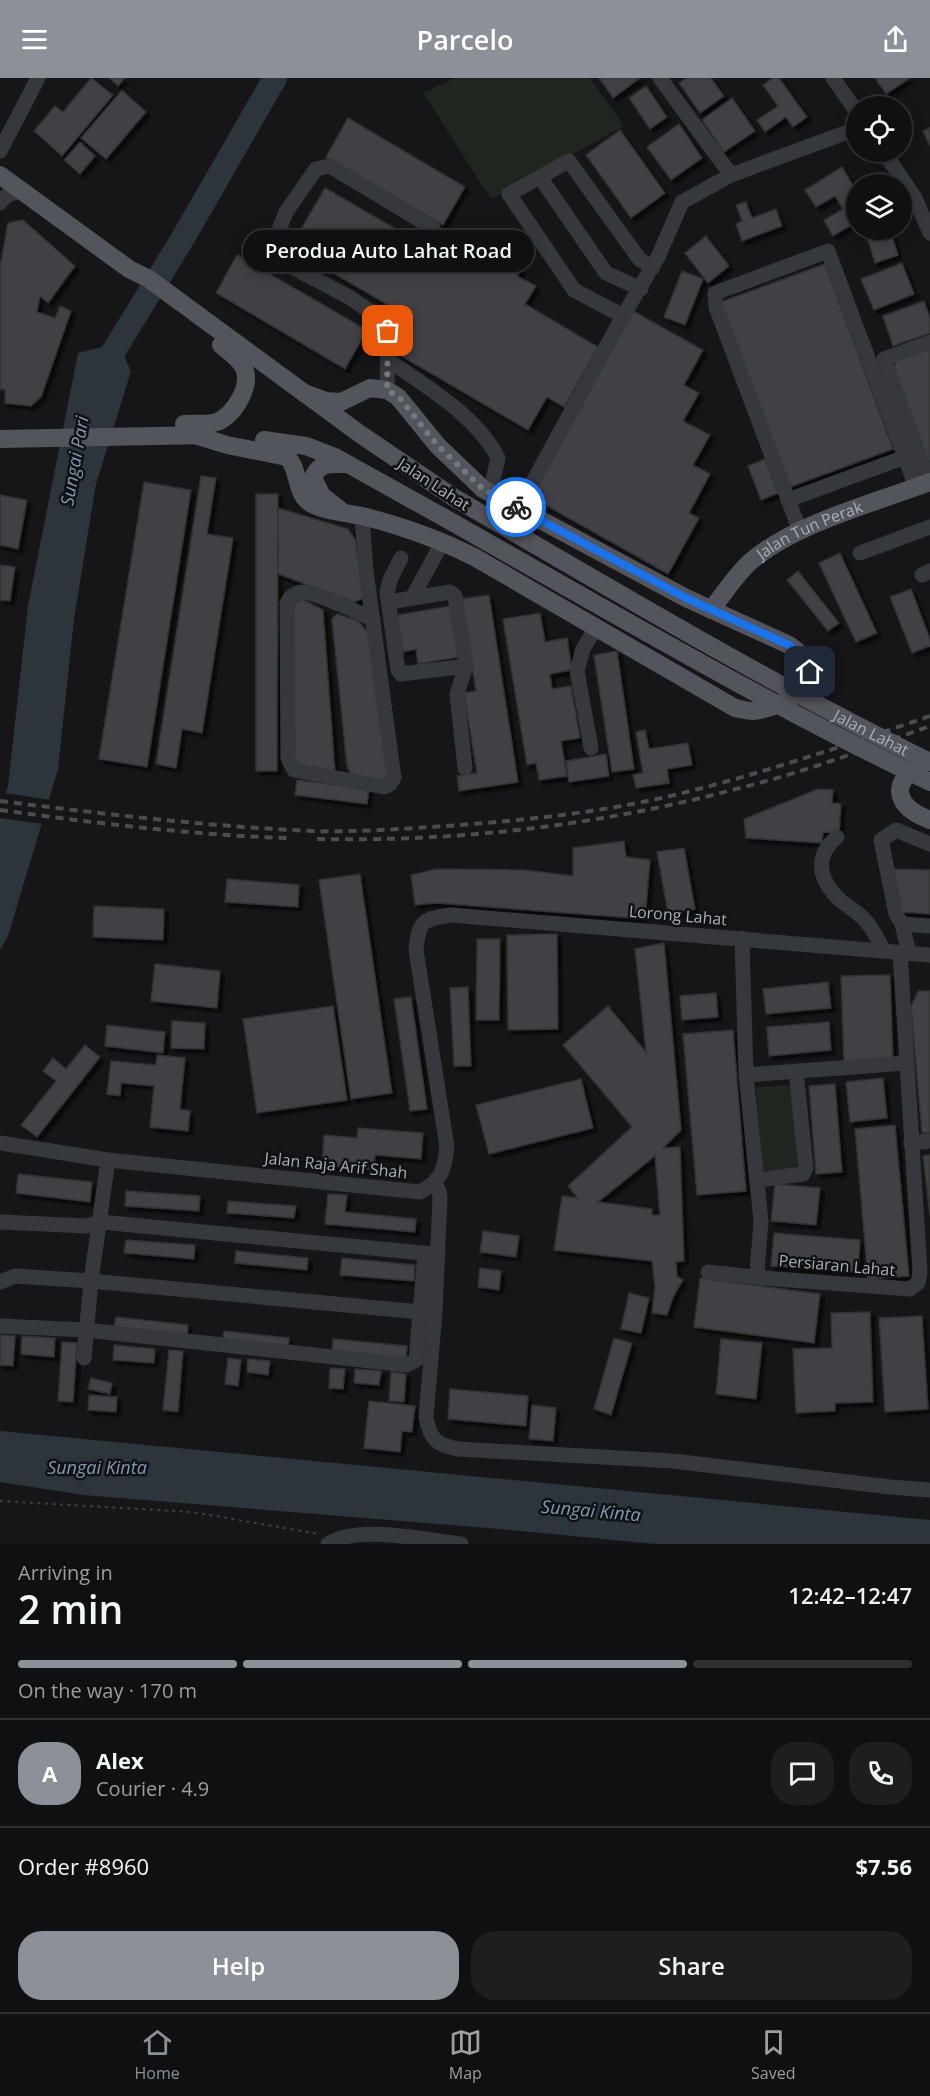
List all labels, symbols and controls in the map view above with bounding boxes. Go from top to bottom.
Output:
text: Parcelo [417,21,513,58]
icon: menu [18,23,51,56]
icon: share [879,23,912,56]
map controls [846,96,912,240]
button: locate [846,96,912,162]
button: layers [846,174,912,240]
callout: Perodua Auto Lahat Road [243,229,534,271]
text: Perodua Auto Lahat Road [265,237,512,264]
pin [362,305,413,356]
icon: bag [371,314,404,347]
water label: Sungai Pari [54,414,94,508]
street label: Jalan Lahat [392,451,475,516]
courier [486,477,546,537]
icon: bike [500,491,533,524]
street label: Jalan Tun Perak [750,495,866,565]
pin [784,646,835,697]
icon: home [793,655,826,688]
street label: Jalan Lahat [828,703,913,761]
street label: Lorong Lahat [628,900,728,930]
street label: Jalan Raja Arif Shah [262,1146,408,1183]
street label: Persiaran Lahat [778,1249,896,1281]
water label: Sungai Kinta [47,1455,147,1479]
water label: Sungai Kinta [540,1494,642,1526]
text: Arriving in [18,1559,113,1586]
text: 12:42–12:47 [788,1580,912,1610]
text: 2 min [18,1582,123,1635]
text: On the way · 170 m [18,1677,197,1704]
button: chat [771,1742,834,1805]
button: phone [849,1742,912,1805]
text: Alex [96,1745,144,1775]
text: A [42,1758,57,1788]
text: Courier · 4.9 [96,1775,209,1802]
text: Order #8960 [18,1851,149,1881]
text: $7.56 [855,1851,912,1881]
button: Help [18,1931,459,2000]
button: Share [471,1931,912,2000]
tab: Home [135,2026,180,2084]
tab: Map [449,2026,482,2084]
tab: Saved [751,2026,795,2084]

